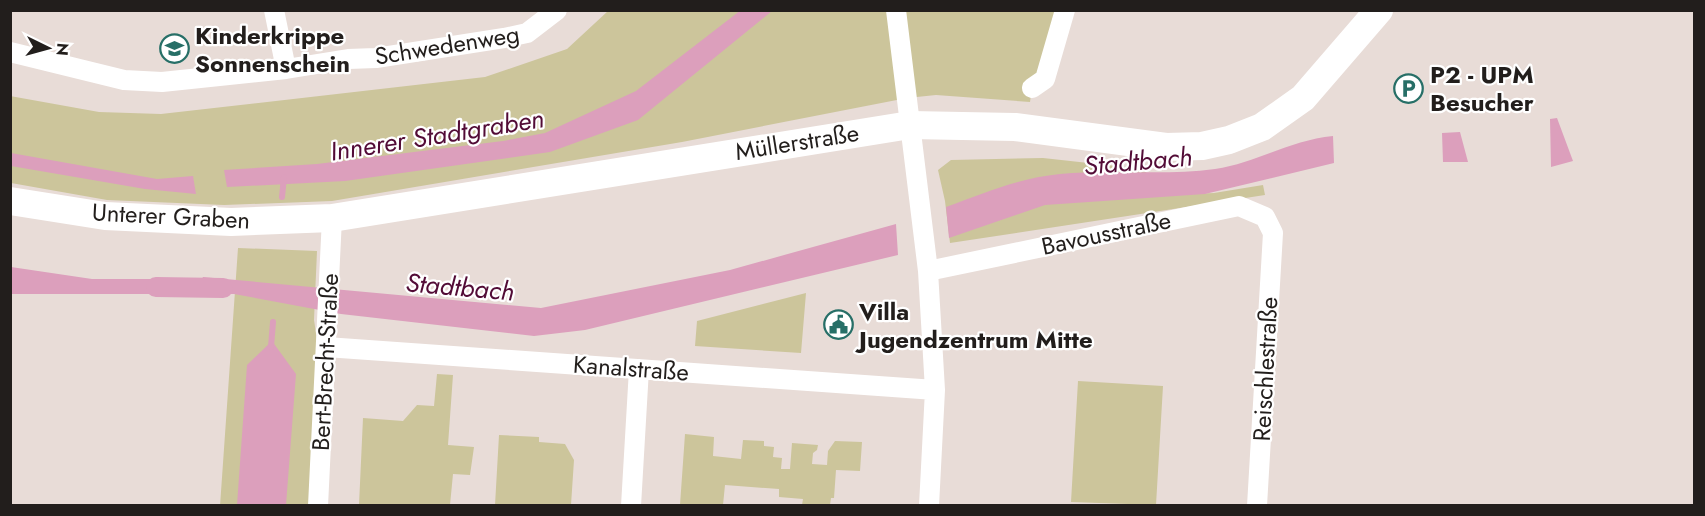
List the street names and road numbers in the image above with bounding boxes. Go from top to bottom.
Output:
street label: Schwedenweg [372,16,522,74]
street label: Müllerstraße [733,115,861,169]
street label: Unterer Graben [91,194,251,238]
street label: Bavousstraße [1038,202,1174,264]
street label: Bert-Brecht-Straße [303,272,347,452]
street label: Reischlestraße [1244,296,1286,442]
street label: Kanalstraße [572,347,690,389]

